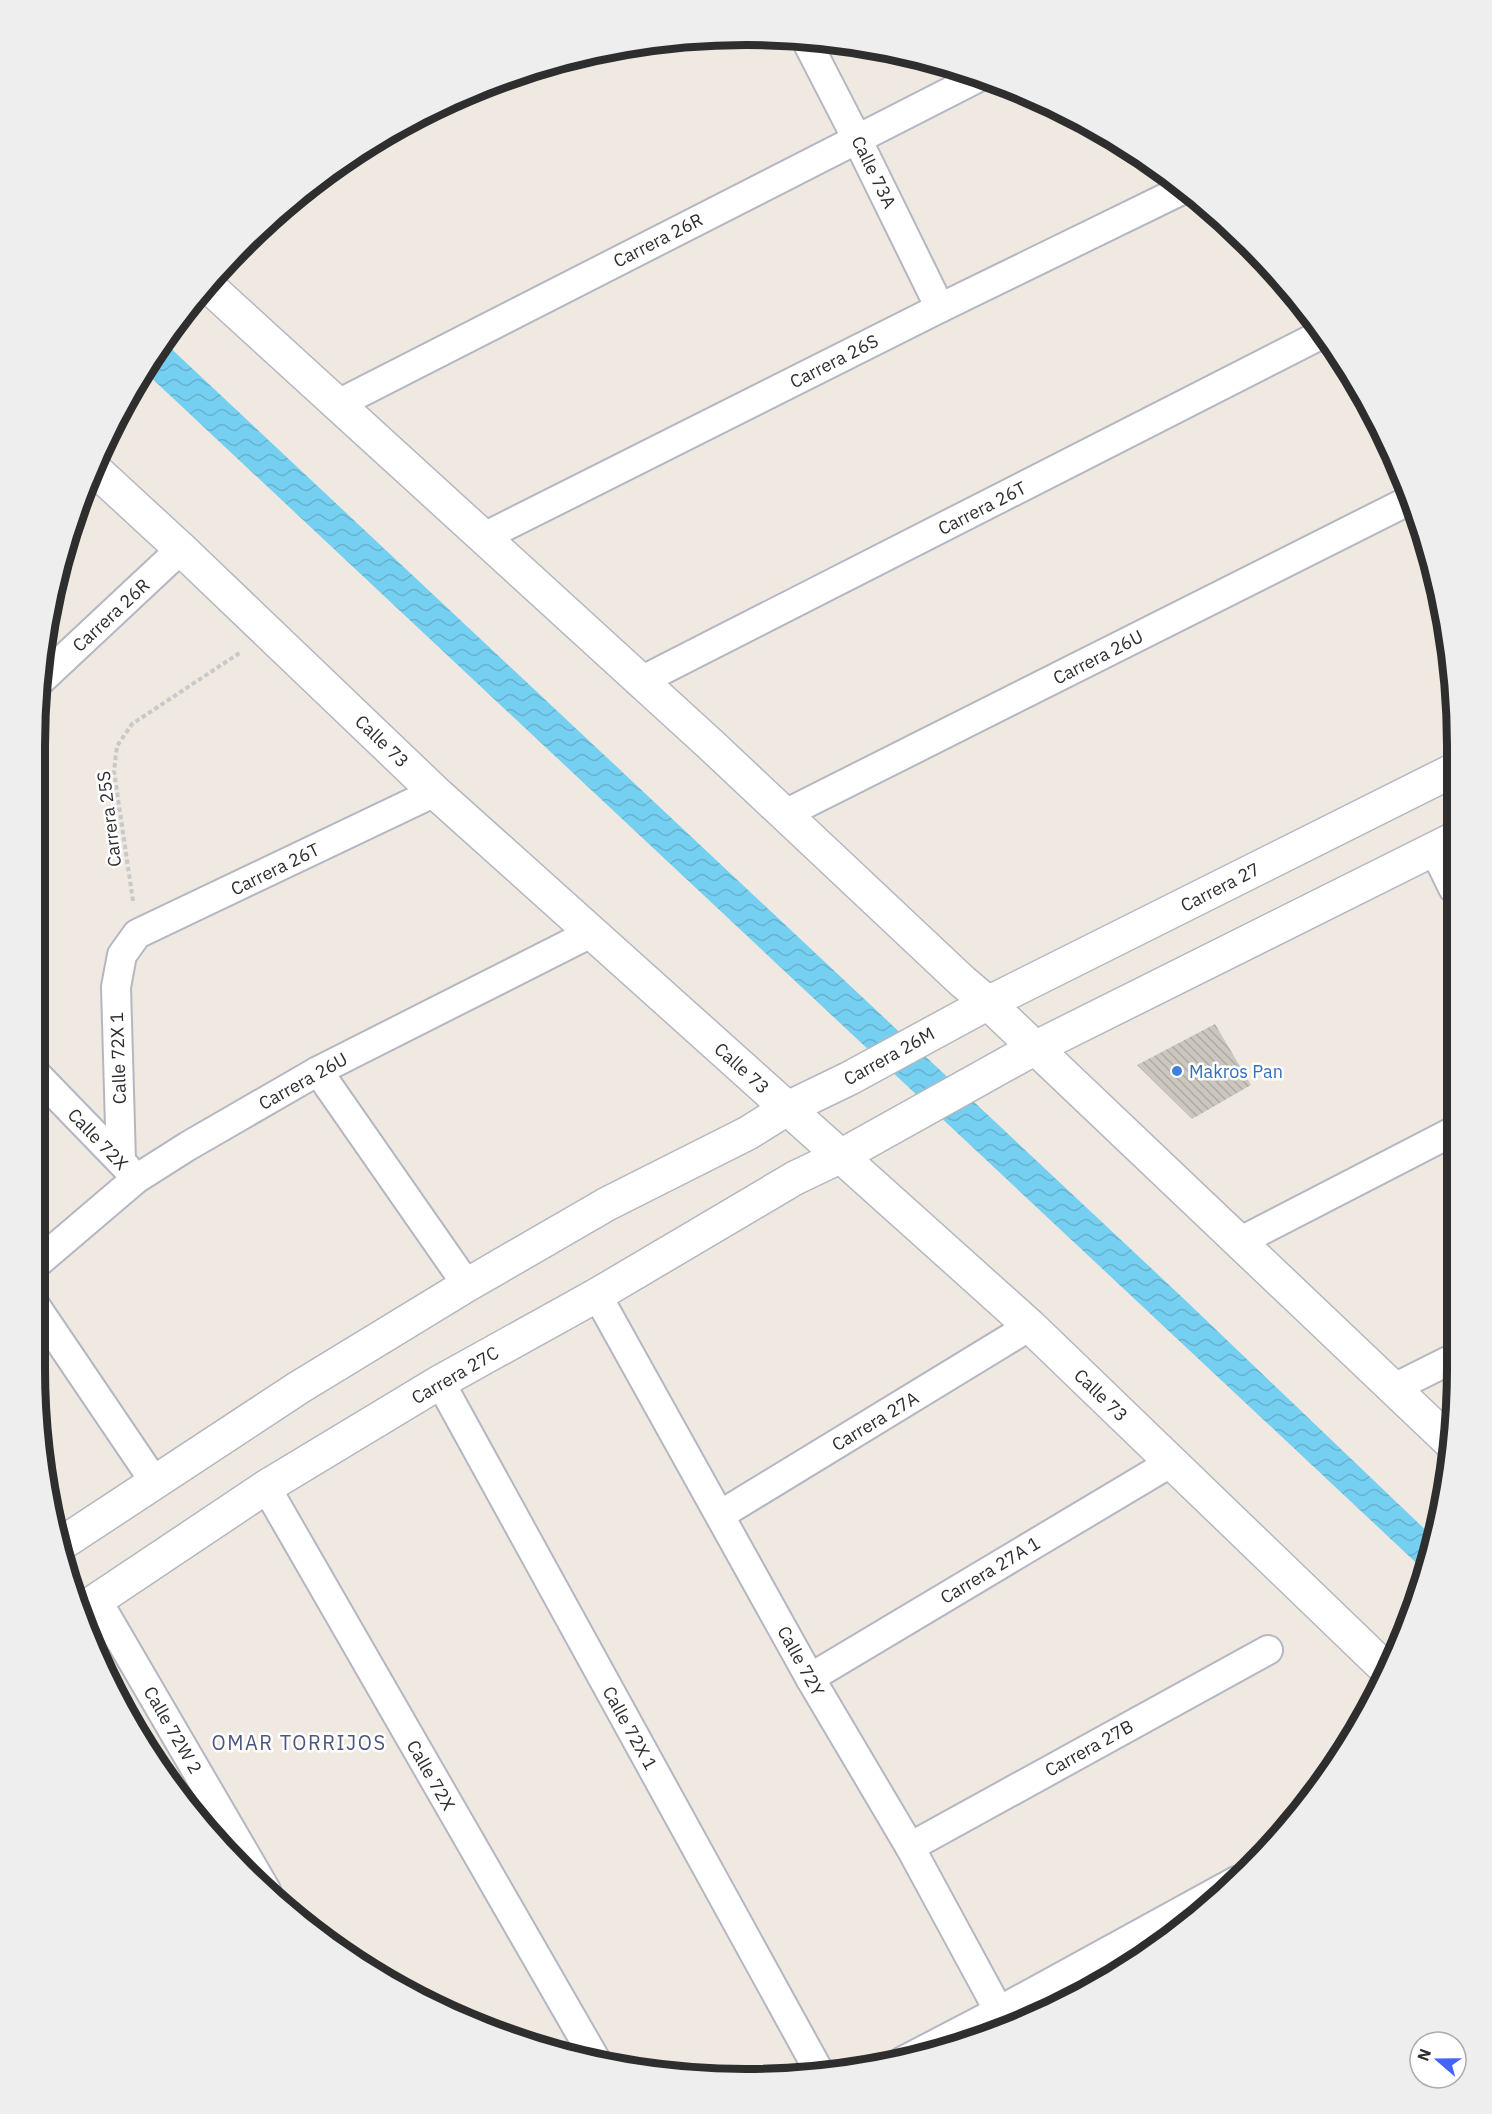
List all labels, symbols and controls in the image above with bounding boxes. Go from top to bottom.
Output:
street label: Calle 73A [847,132,902,212]
street label: Carrera 26R [609,208,707,272]
street label: Carrera 26S [786,329,882,393]
street label: Carrera 26T [934,476,1030,540]
street label: Carrera 26R [68,573,154,657]
street label: Carrera 26U [1049,625,1147,689]
street label: Calle 73 [350,710,414,772]
street label: Carrera 25S [92,770,126,868]
street label: Carrera 26T [227,838,323,900]
street label: Carrera 27 [1177,857,1263,917]
street label: Calle 72X 1 [105,1011,131,1105]
street label: Carrera 26M [840,1022,938,1090]
street label: Calle 73 [710,1037,774,1099]
street label: Carrera 26U [255,1047,351,1115]
place label: Makros Pan [1189,1060,1283,1083]
marker: Makros Pan [1170,1064,1184,1078]
street label: Calle 72X [63,1103,133,1175]
street label: Carrera 27C [407,1341,503,1409]
street label: Calle 73 [1069,1364,1133,1426]
street label: Carrera 27A [827,1386,923,1456]
street label: Carrera 27A 1 [936,1531,1044,1609]
street label: Calle 72Y [772,1622,830,1700]
street label: Calle 72W 2 [139,1682,207,1778]
street label: Calle 72X 1 [598,1682,662,1774]
street label: Carrera 27B [1041,1714,1137,1782]
district label: OMAR TORRIJOS [211,1729,387,1756]
street label: Calle 72X [402,1736,460,1814]
north arrow [1408,2030,1468,2090]
text: N [1413,2046,1435,2064]

